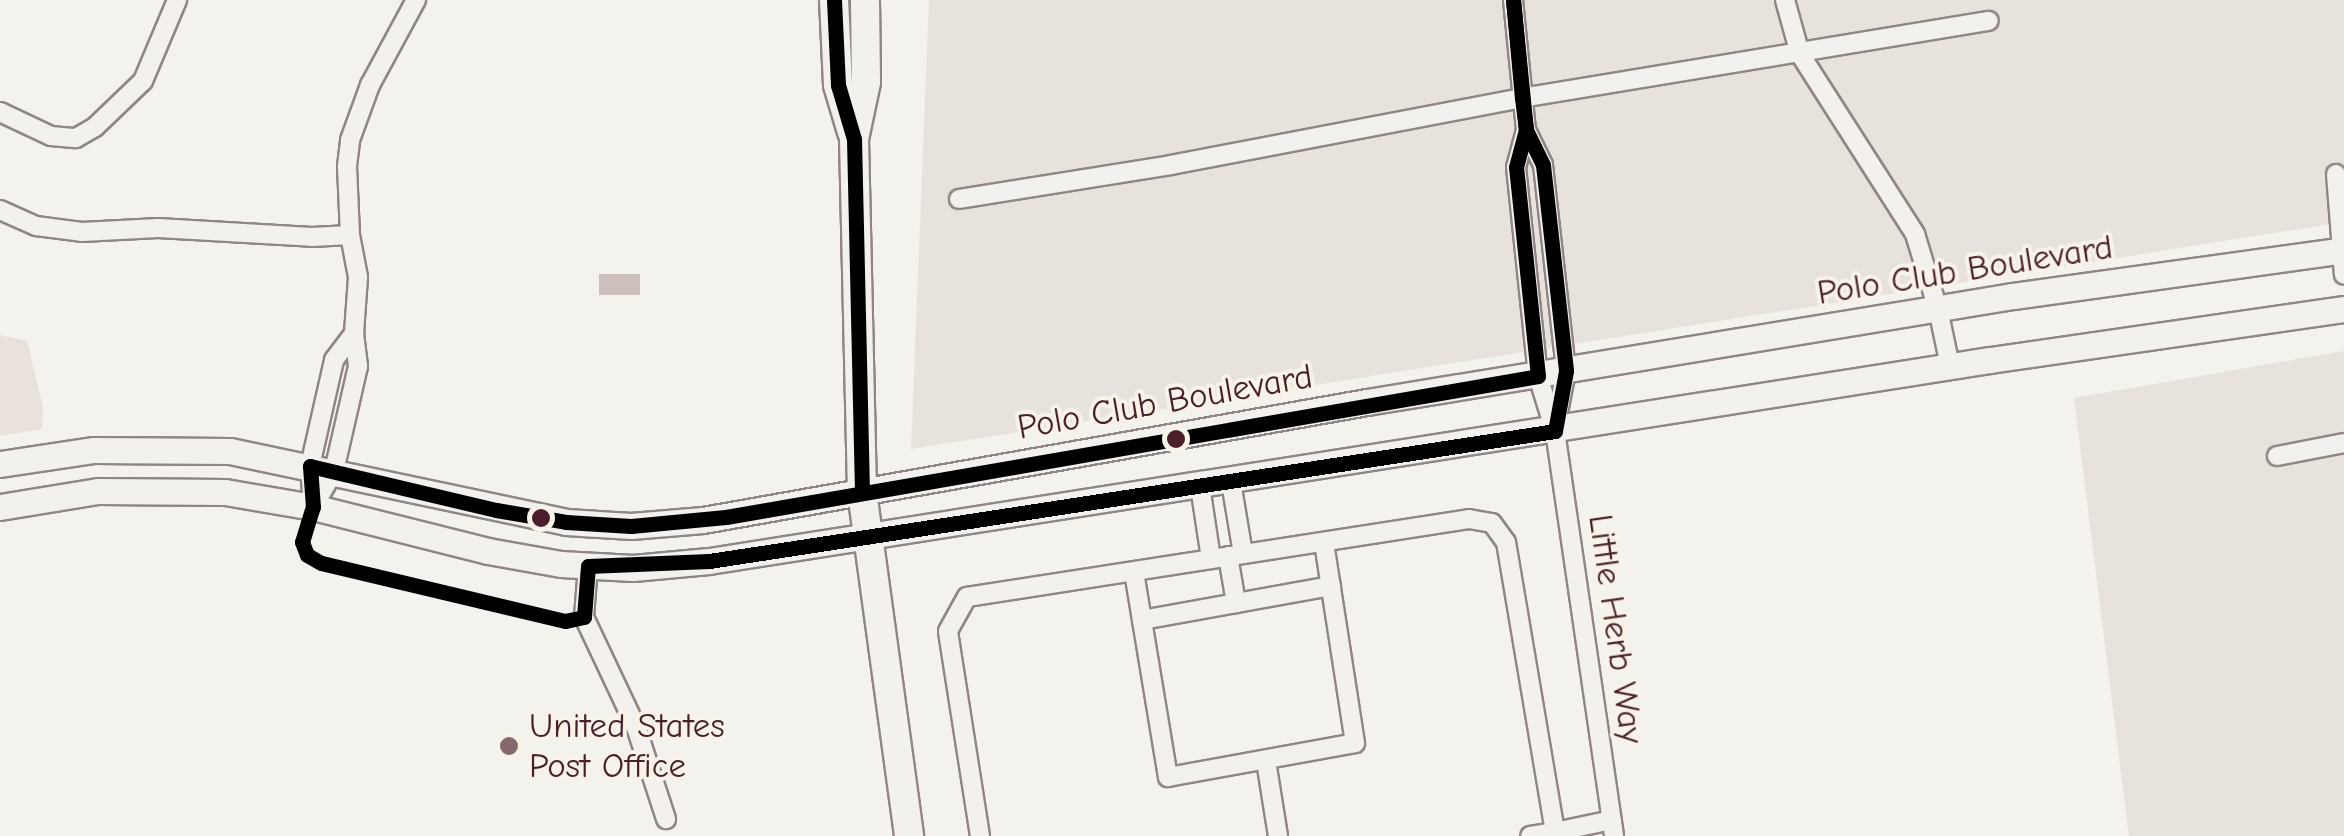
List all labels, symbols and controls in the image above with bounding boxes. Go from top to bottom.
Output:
street label: Polo Club Boulevard [1814,226,2116,314]
street label: Polo Club Boulevard [1014,355,1316,449]
unlabelled marker [1166,429,1186,449]
unlabelled marker [531,508,551,528]
street label: Little Herb Way [1579,512,1653,746]
place label: United States Post Office [529,705,725,787]
marker: United States Post Office [498,735,520,757]

